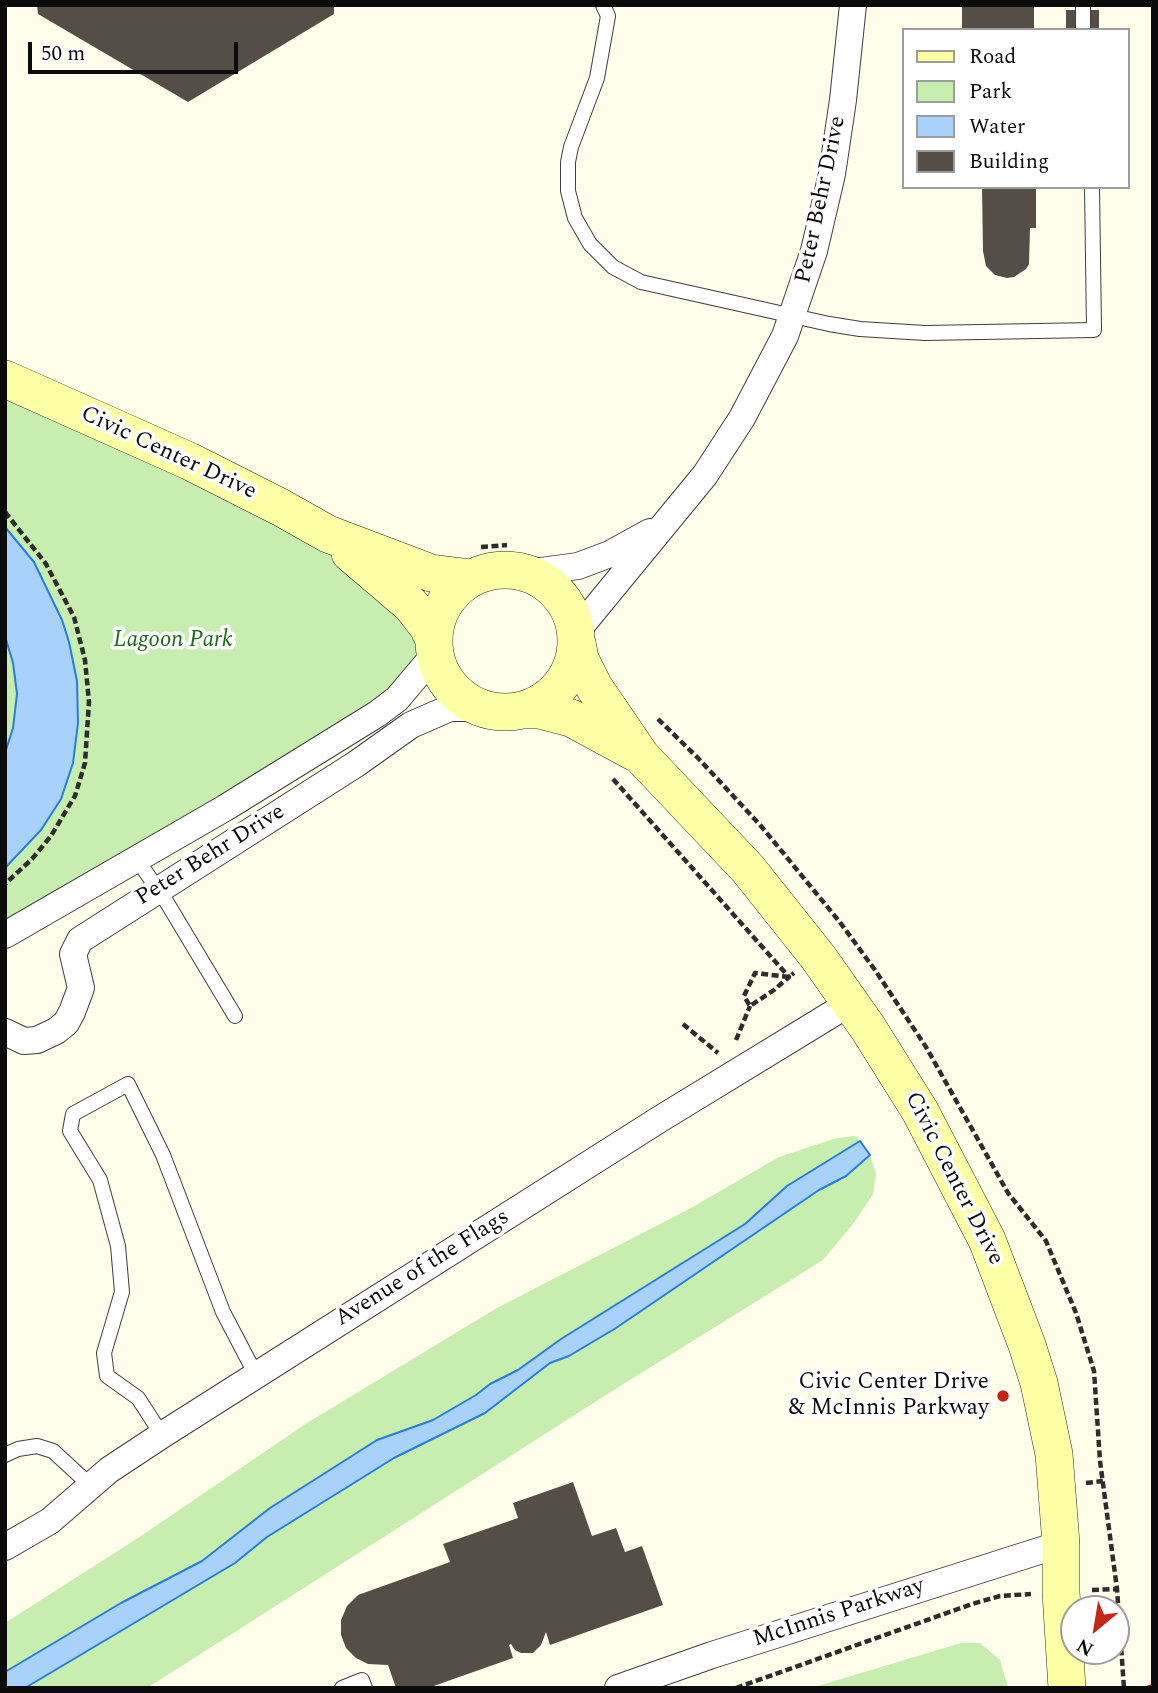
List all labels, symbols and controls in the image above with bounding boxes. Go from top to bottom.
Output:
scale bar [32,28,242,72]
legend [902,28,1130,189]
text: 50 m [41,38,85,70]
text: Road [969,41,1016,73]
text: Park [969,76,1012,108]
text: Water [969,111,1025,143]
street label: Peter Behr Drive [791,114,853,286]
text: Building [969,146,1049,178]
street label: Civic Center Drive [76,401,260,507]
park label: Lagoon Park [113,627,233,655]
street label: Peter Behr Drive [131,799,291,913]
street label: Civic Center Drive [897,1088,1009,1270]
street label: Avenue of the Flags [331,1204,515,1334]
place label: Civic Center Drive & McInnis Parkway [789,1369,989,1423]
marker: Civic Center Drive & McInnis Parkway [995,1388,1011,1404]
street label: McInnis Parkway [750,1573,928,1655]
north arrow [1060,1595,1130,1665]
text: N [1071,1630,1099,1663]

